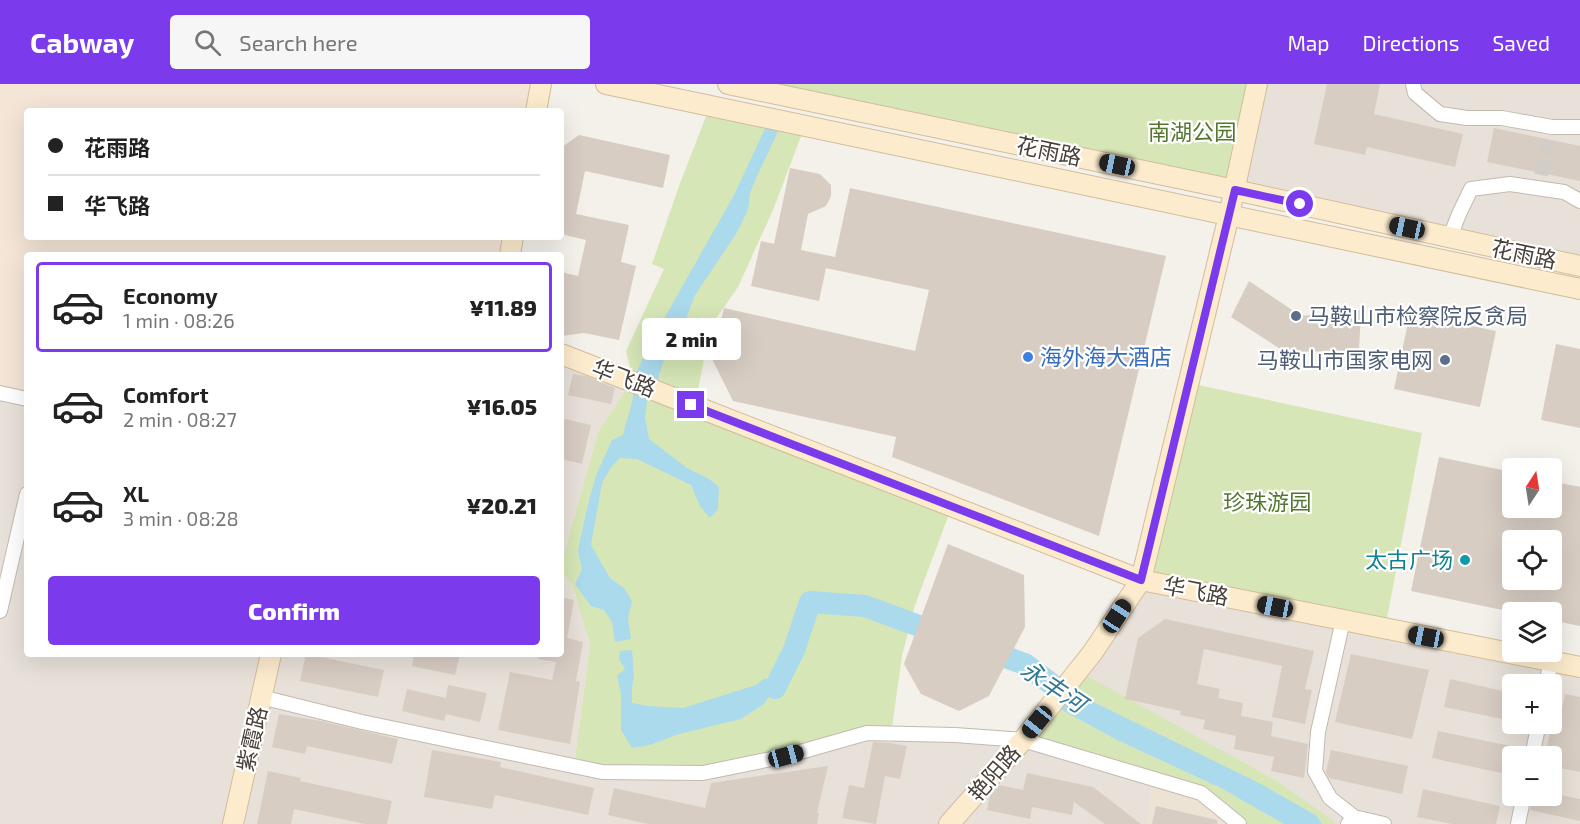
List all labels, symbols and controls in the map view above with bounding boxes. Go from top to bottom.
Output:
search box [170,15,590,69]
text: Cabway [30,25,134,59]
icon: search [191,26,224,59]
text: Search here [239,29,357,55]
text: Map [1287,30,1330,55]
text: Directions [1363,30,1459,55]
text: Saved [1492,30,1550,55]
park label: 南湖公园 [1148,118,1236,144]
street label: 花雨路 [1014,130,1084,170]
text: 花雨路 [84,134,150,160]
car [1098,152,1136,178]
route start [1286,190,1313,217]
text: 华飞路 [84,192,150,218]
car [1388,215,1426,241]
street label: 花雨路 [1489,233,1559,273]
icon: car [51,280,105,334]
text: Economy [123,282,218,308]
text: ¥11.89 [469,294,537,320]
place label: 马鞍山市检察院反贪局 [1308,302,1528,328]
text: 1 min · 08:26 [123,308,235,332]
marker: 马鞍山市检察院反贪局 [1289,309,1303,323]
callout: 2 min [642,318,740,360]
text: 2 min [666,327,717,351]
place label: 海外海大酒店 [1040,343,1172,369]
place label: 马鞍山市国家电网 [1257,346,1433,372]
marker: 海外海大酒店 [1021,350,1035,364]
street label: 华飞路 [589,353,660,401]
marker: 马鞍山市国家电网 [1438,353,1452,367]
icon: car [51,379,105,433]
text: Comfort [123,381,208,407]
route end [677,391,704,418]
text: ¥16.05 [467,393,537,419]
text: 2 min · 08:27 [123,407,237,431]
north arrow [1502,458,1562,518]
map controls [1502,458,1562,806]
icon: car [51,478,105,532]
text: XL [123,480,149,506]
park label: 珍珠游园 [1223,488,1311,514]
text: ¥20.21 [466,492,537,518]
text: 3 min · 08:28 [123,506,239,530]
button: locate [1502,530,1562,590]
place label: 太古广场 [1365,546,1453,572]
marker: 太古广场 [1458,553,1472,567]
street label: 华飞路 [1161,571,1231,609]
button: Confirm [48,576,540,645]
car [1256,595,1294,619]
car [1100,596,1134,636]
button: layers [1502,602,1562,662]
car [1407,625,1445,649]
water label: 永丰河 [1016,654,1095,720]
button: + [1502,674,1562,734]
car [1019,702,1055,742]
street label: 紫霞路 [231,704,271,774]
street label: 艳阳路 [962,739,1025,806]
car [766,743,806,769]
button: − [1502,746,1562,806]

